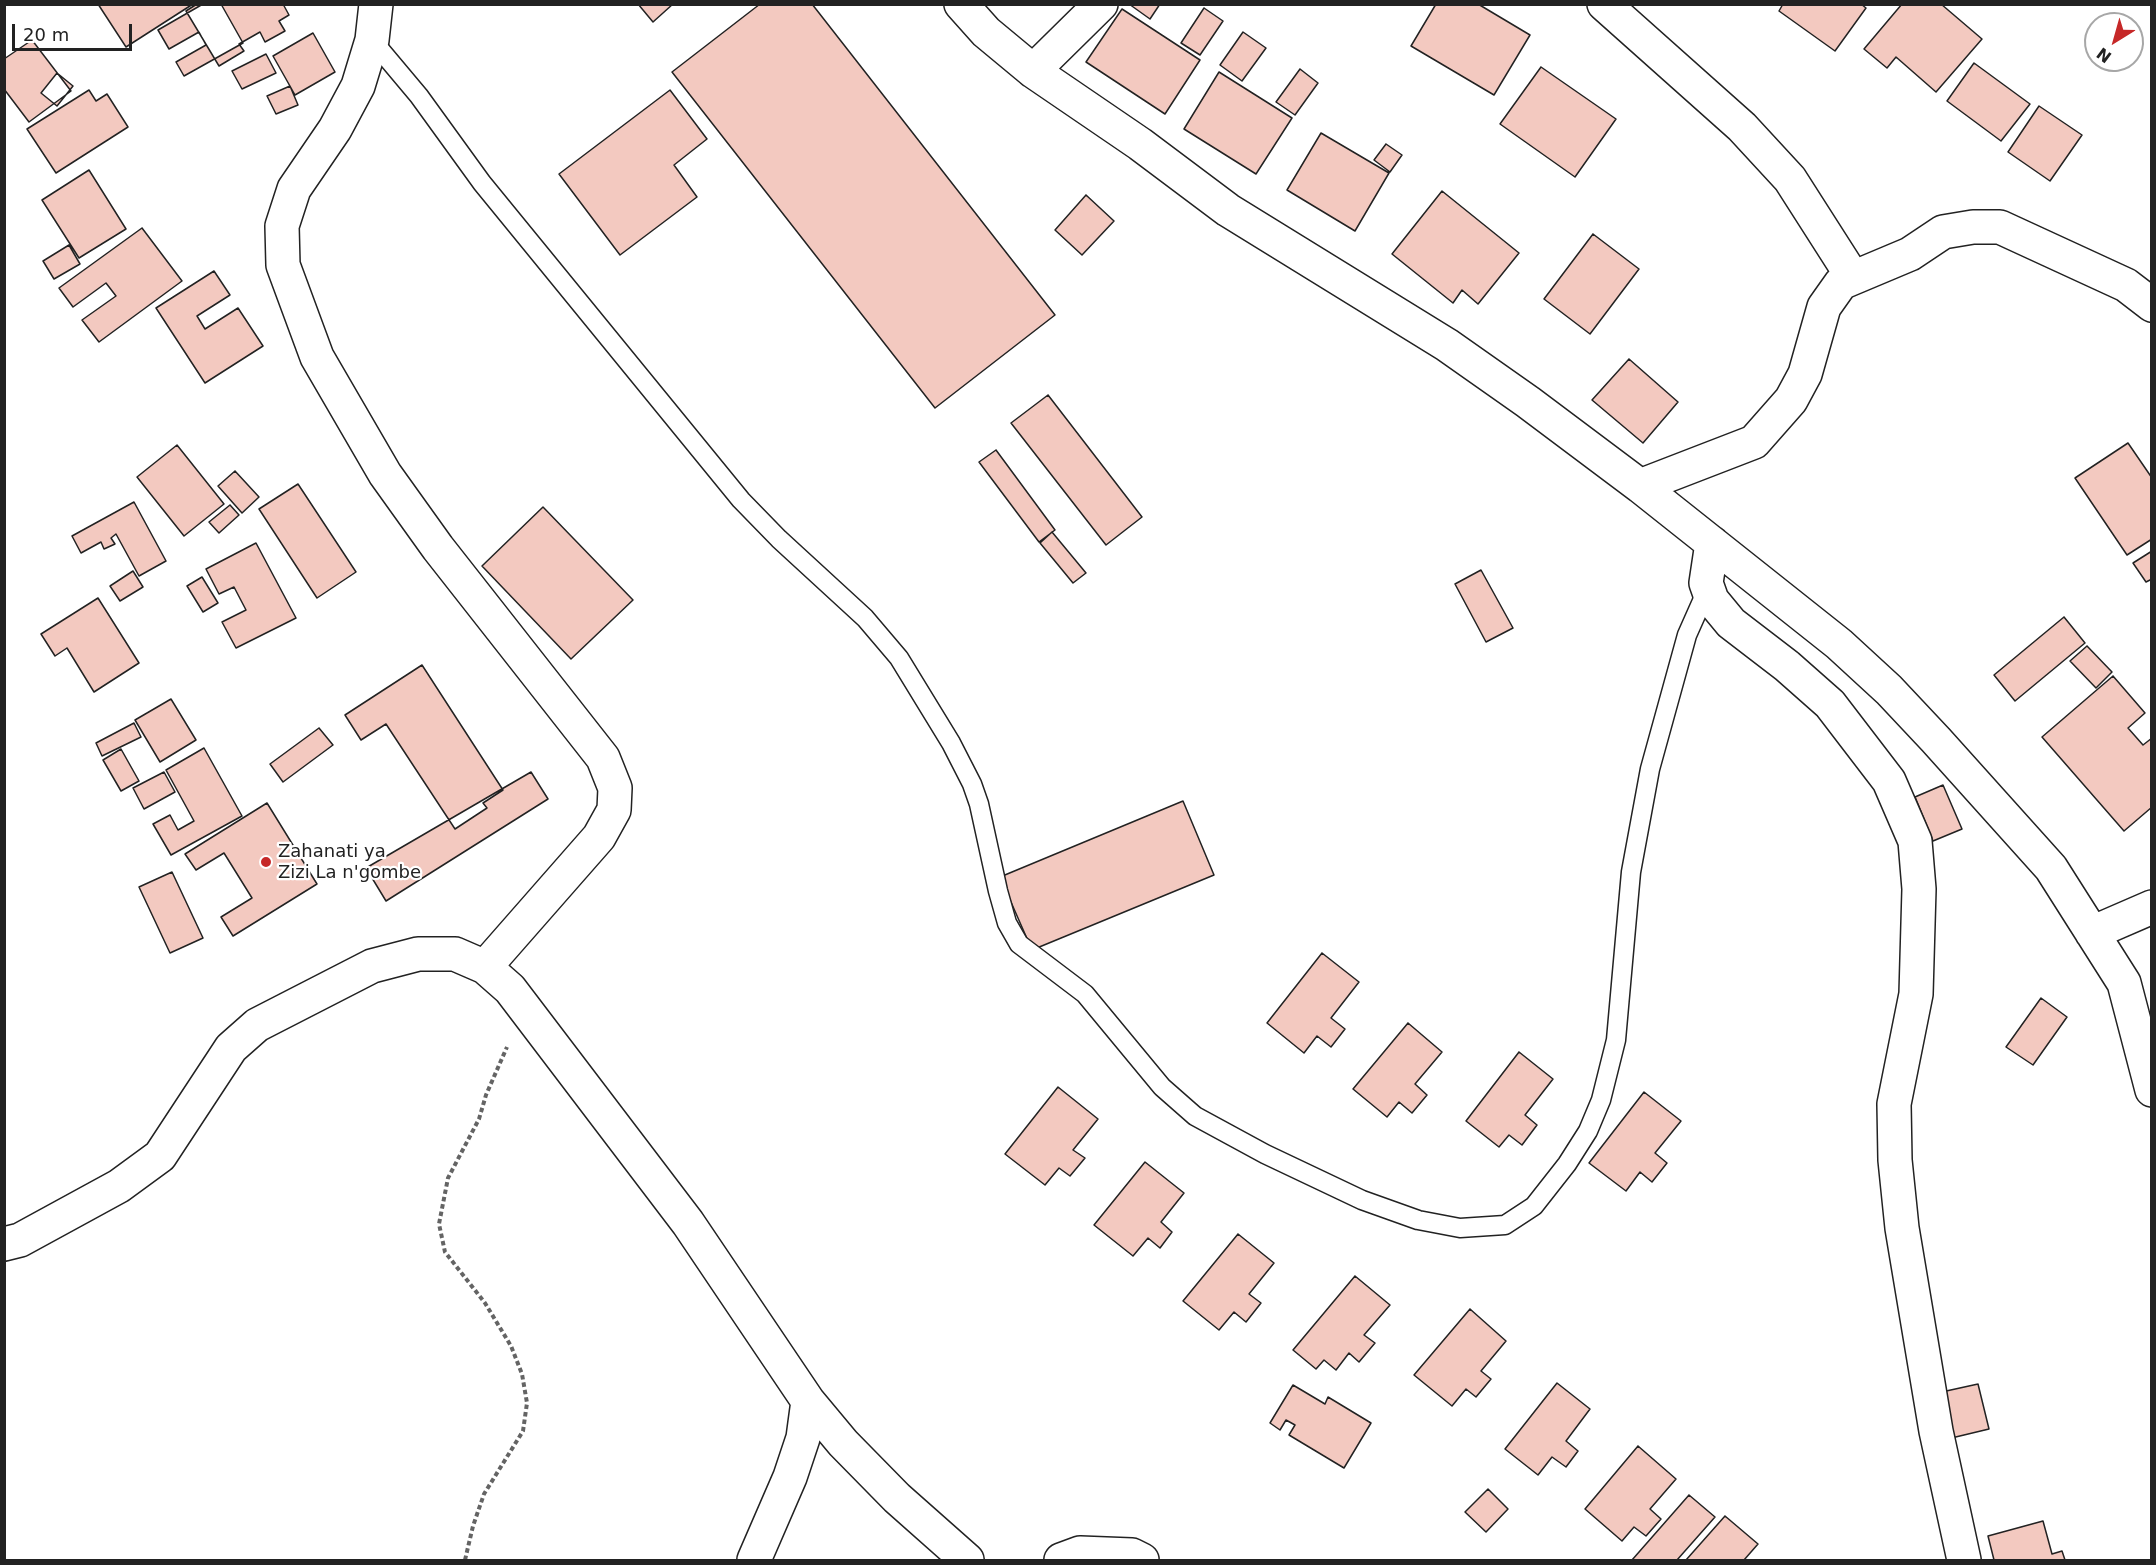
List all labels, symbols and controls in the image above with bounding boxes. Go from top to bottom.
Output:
scale bar [15,12,135,50]
north arrow [2084,12,2144,72]
text: 20 m [23,24,69,45]
text: N [2093,44,2115,67]
place label: Zahanati ya Zizi La n'gombe [278,841,421,884]
marker: Zahanati ya Zizi La n'gombe [259,855,273,869]

